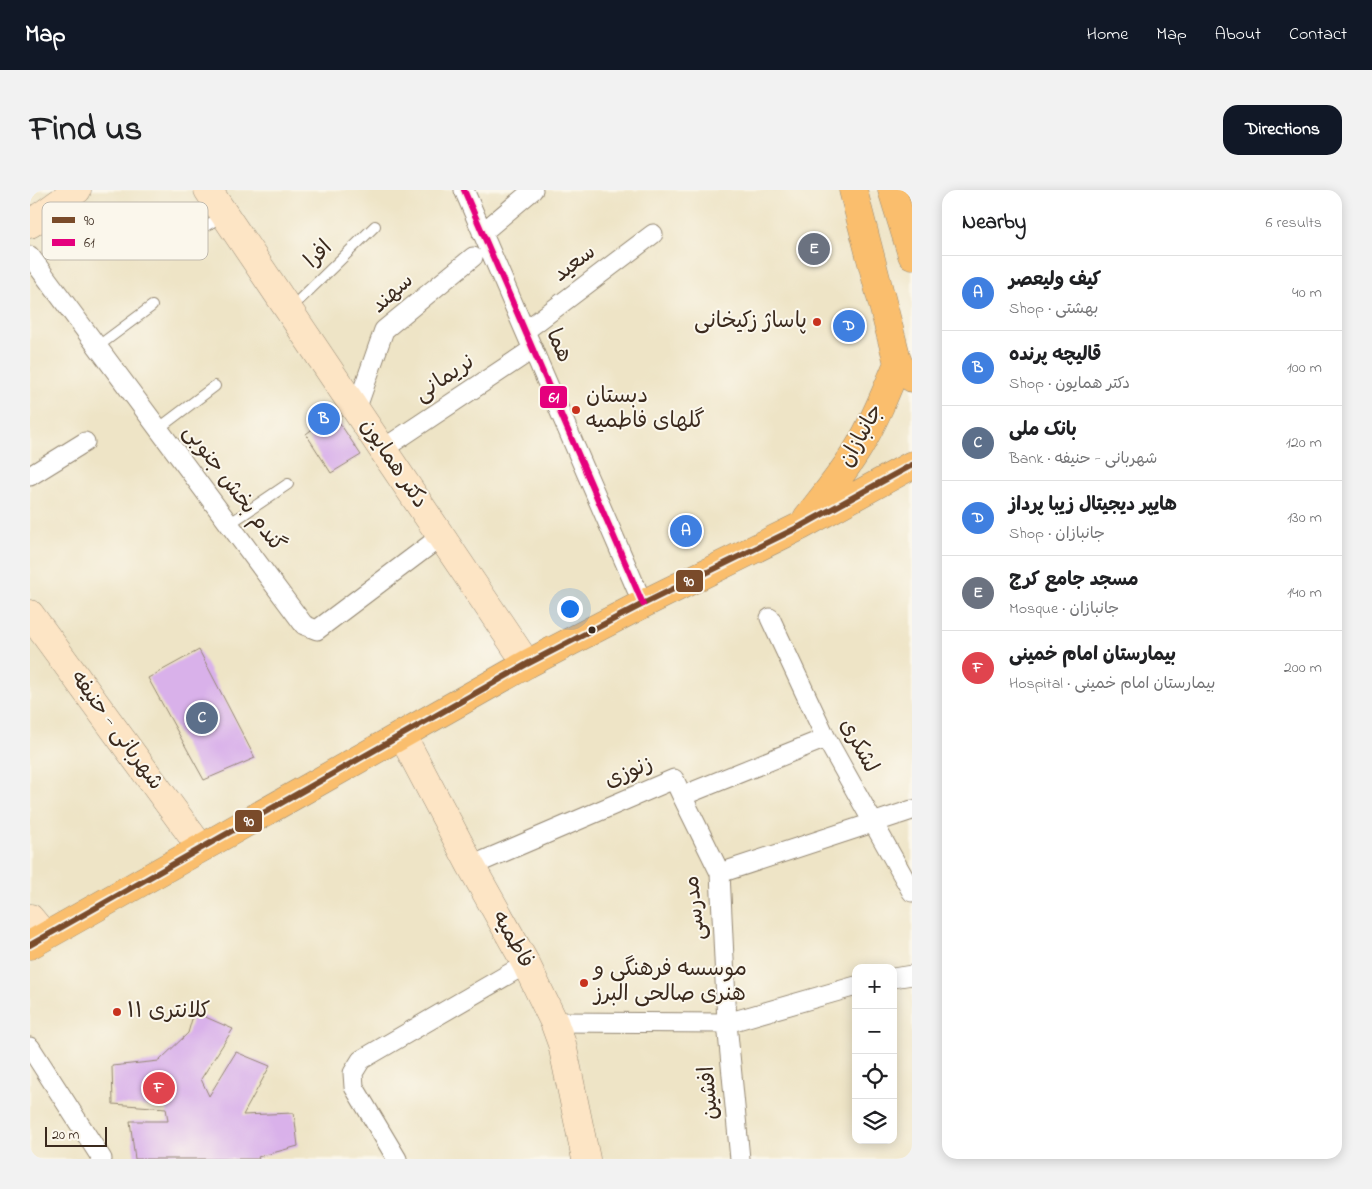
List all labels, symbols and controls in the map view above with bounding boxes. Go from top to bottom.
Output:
text: Map [25,18,66,53]
text: Home [1087,22,1128,48]
text: Map [1156,22,1187,48]
text: About [1215,22,1261,48]
text: Contact [1289,22,1347,48]
text: Find us [30,105,142,156]
button: Directions [1223,105,1342,155]
legend [42,202,208,260]
text: Nearby [962,208,1026,238]
text: 90 [84,211,94,232]
text: 6 results [1265,211,1322,235]
pin: E [798,230,830,268]
text: 61 [84,233,95,254]
street label: افرا [297,233,341,277]
street label: سعید [547,237,603,291]
street label: سهند [365,266,421,322]
text: کیف ولیعصر [1009,267,1101,294]
text: A [973,281,983,305]
text: 40 m [1292,281,1322,305]
text: Shop · بهشتی [1009,297,1098,321]
place label: پاساژ زکیخانی [694,306,807,338]
pin: D [833,307,865,345]
marker: پاساژ زکیخانی [811,316,823,328]
street label: هما [536,324,580,368]
text: قالیچه پرنده [1009,342,1101,369]
street label: نریمانی [408,347,482,411]
text: B [973,356,983,380]
text: 100 m [1287,356,1322,380]
text: Shop · دکتر همایون [1009,372,1130,396]
place label: دبستان گلهای فاطمیه [586,381,705,438]
line badge: 61 [539,385,568,409]
text: 61 [548,388,560,409]
street label: جانبازان [831,398,893,474]
pin: B [308,400,340,438]
marker: دبستان گلهای فاطمیه [570,404,582,416]
street label: دکتر همایون [351,412,435,516]
text: بانک ملی [1009,417,1077,444]
street label: گندم بخش جنوبی [174,418,292,560]
text: C [974,431,982,455]
text: 120 m [1286,431,1322,455]
text: Bank · شهربانی - حنیفه [1009,447,1157,471]
text: هایپر دیجیتال زیبا پرداز [1009,492,1177,519]
text: D [972,506,984,530]
text: 130 m [1287,506,1322,530]
pin: A [670,512,702,550]
text: Shop · جانبازان [1009,522,1105,546]
text: مسجد جامع کرج [1009,567,1139,594]
line badge: 90 [675,569,704,593]
text: 90 [683,572,694,593]
text: E [973,581,983,605]
text: 140 m [1287,581,1322,605]
your location [557,596,583,622]
text: Mosque · جانبازان [1009,597,1119,621]
unlabelled marker [587,625,597,635]
text: بیمارستان امام خمینی [1009,642,1176,669]
text: F [973,656,983,680]
text: 200 m [1284,656,1322,680]
street label: شهربانی - حنیفه [62,664,170,798]
text: Hospital · بیمارستان امام خمینی [1009,672,1215,696]
pin: C [186,699,218,737]
street label: لشکری [830,713,886,779]
street label: زنوزی [600,749,658,797]
line badge: 90 [234,809,263,833]
text: 90 [243,812,254,833]
street label: مدرسی [677,874,715,942]
street label: فاطمیه [483,905,541,975]
place label: موسسه فرهنگی و هنری صالحی البرز [592,954,747,1011]
map controls [852,964,897,1144]
button: + [852,964,897,1009]
marker: موسسه فرهنگی و هنری صالحی البرز [578,977,590,989]
place label: کلانتری ۱۱ [127,996,210,1028]
marker: کلانتری ۱۱ [111,1006,123,1018]
button: − [852,1009,897,1054]
button: locate [852,1054,897,1099]
street label: افشین [692,1065,728,1121]
pin: F [143,1069,175,1107]
button: layers [852,1099,897,1144]
scale bar [45,1124,108,1147]
text: 20 m [52,1125,79,1146]

